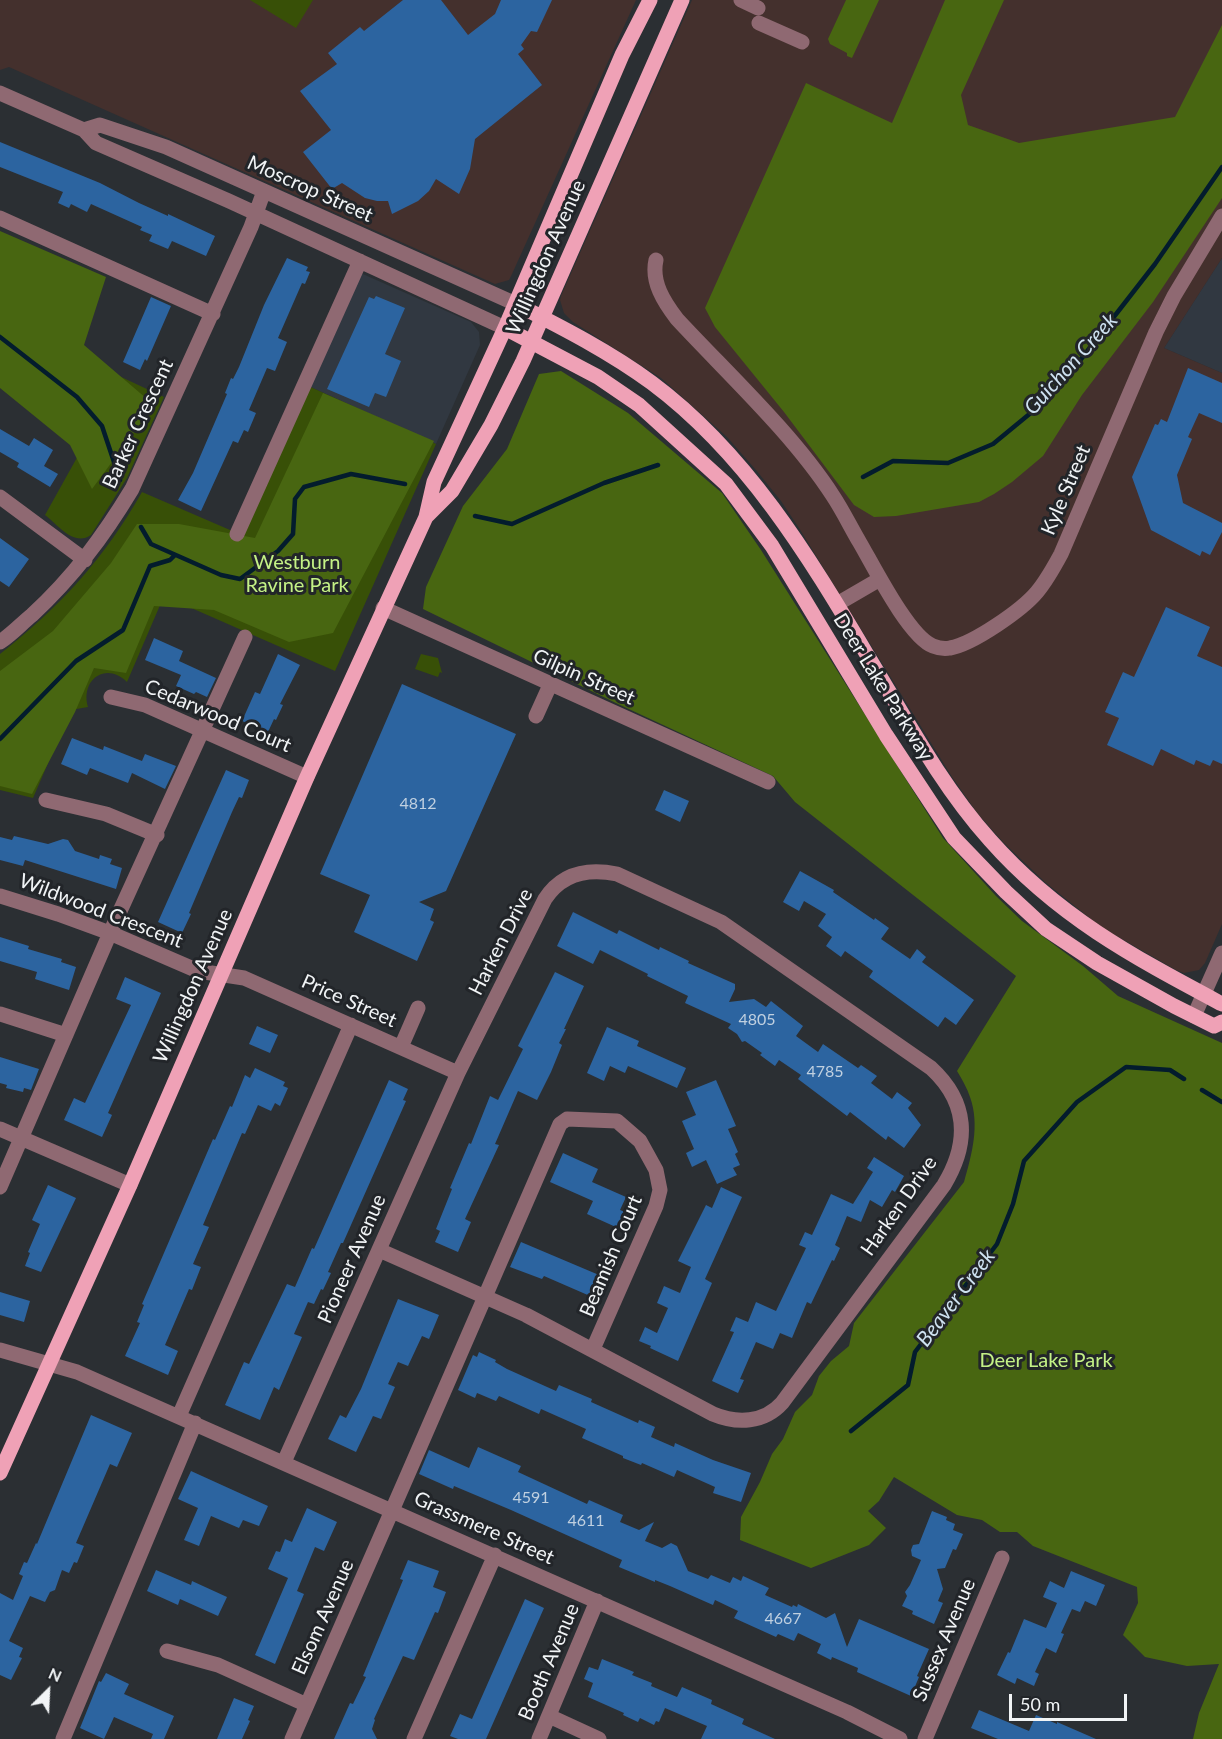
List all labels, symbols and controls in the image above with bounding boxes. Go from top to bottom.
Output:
street label: Moscrop Street [243,151,377,227]
street label: Willingdon Avenue [501,176,591,338]
water label: Guichon Creek [1019,308,1123,420]
street label: Barker Crescent [98,355,178,493]
street label: Kyle Street [1036,441,1096,539]
park label: Westburn Ravine Park [245,551,349,598]
street label: Deer Lake Parkway [828,609,938,765]
street label: Gilpin Street [529,644,639,710]
street label: Cedarwood Court [141,674,295,758]
house number: 4812 [399,794,437,814]
street label: Wildwood Crescent [16,869,186,953]
street label: Harken Drive [464,885,538,999]
street label: Willingdon Avenue [148,905,238,1067]
street label: Price Street [298,969,400,1033]
house number: 4805 [738,1010,776,1030]
house number: 4785 [806,1062,844,1082]
street label: Harken Drive [856,1151,942,1261]
street label: Pioneer Avenue [313,1191,391,1327]
street label: Beamish Court [575,1192,647,1320]
water label: Beaver Creek [911,1244,1001,1352]
park label: Deer Lake Park [979,1349,1113,1373]
street label: Grassmere Street [410,1486,558,1570]
house number: 4591 [512,1488,550,1508]
house number: 4611 [567,1511,605,1531]
street label: Elsom Avenue [287,1555,359,1679]
street label: Sussex Avenue [907,1575,981,1705]
street label: Booth Avenue [514,1600,584,1724]
house number: 4667 [764,1609,802,1629]
north arrow [18,1661,78,1721]
text: N [46,1663,65,1685]
scale bar [1012,1682,1130,1720]
text: 50 m [1020,1693,1060,1715]

